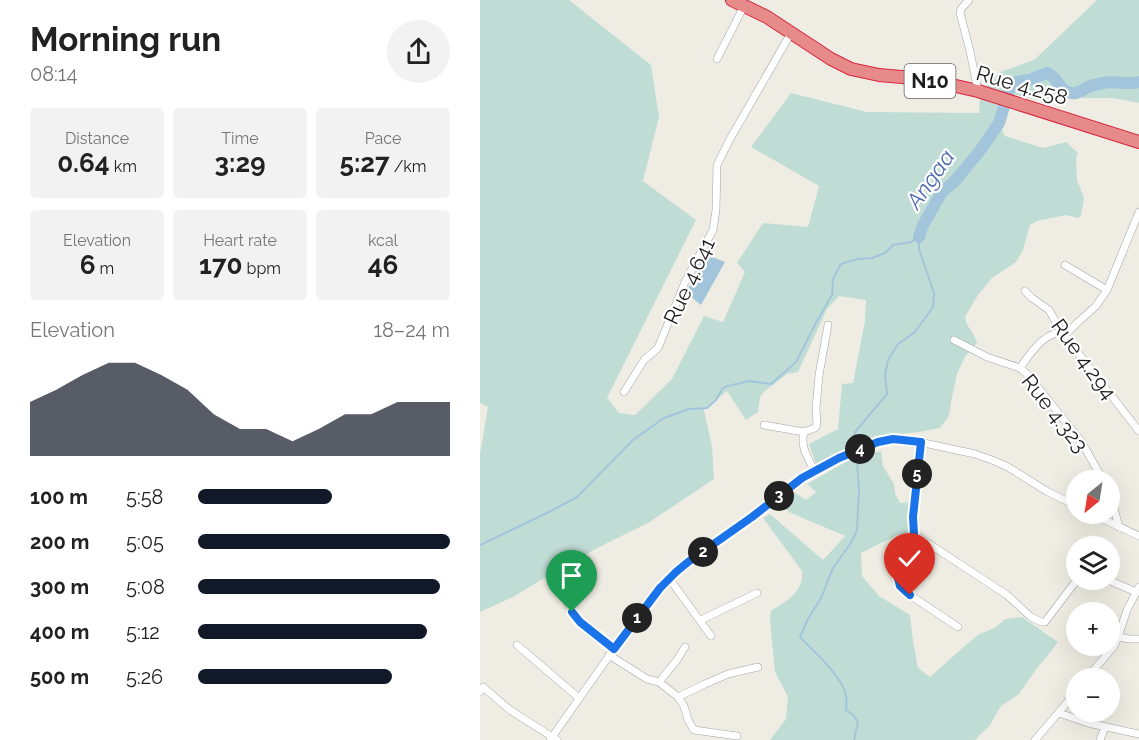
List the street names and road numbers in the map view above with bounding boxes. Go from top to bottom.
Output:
street label: Rue 4.258 [973,60,1071,110]
road number: N10 [904,64,956,98]
street label: Rue 4.641 [658,234,720,328]
street label: Rue 4.294 [1046,314,1122,404]
street label: Rue 4.323 [1017,369,1093,457]

